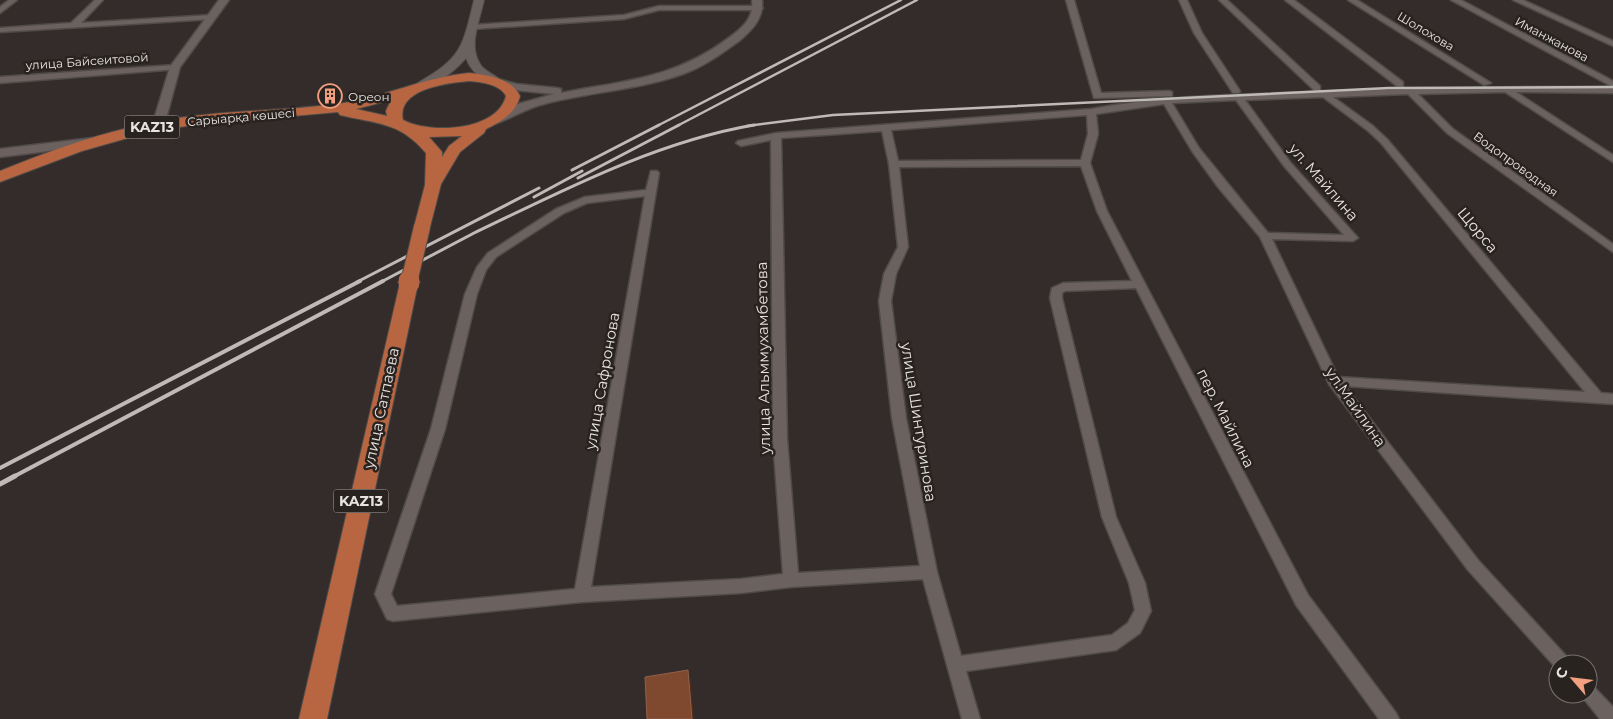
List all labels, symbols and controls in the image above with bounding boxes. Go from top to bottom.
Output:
street label: Шолохова [1395,8,1457,54]
street label: Иманжанова [1513,13,1591,65]
street label: улица Байсеитовой [24,49,149,73]
building icon: Ореон [317,83,343,109]
place label: Ореон [348,89,390,104]
street label: Сарыарқа көшесі [186,105,296,129]
road number: KAZ13 [124,115,180,138]
street label: Водопроводная [1471,128,1561,200]
street label: ул. Майлина [1284,138,1363,225]
street label: Щорса [1454,203,1502,257]
street label: улица Альммухамбетова [752,261,774,456]
street label: улица Сафронова [580,311,623,452]
street label: улица Шинтуринова [897,340,941,503]
street label: улица Сатпаева [359,346,403,471]
street label: ул.Майлина [1321,363,1390,450]
street label: пер. Майлина [1193,365,1259,471]
road number: KAZ13 [334,490,388,512]
north arrow [1548,654,1598,704]
text: С [1551,664,1572,682]

